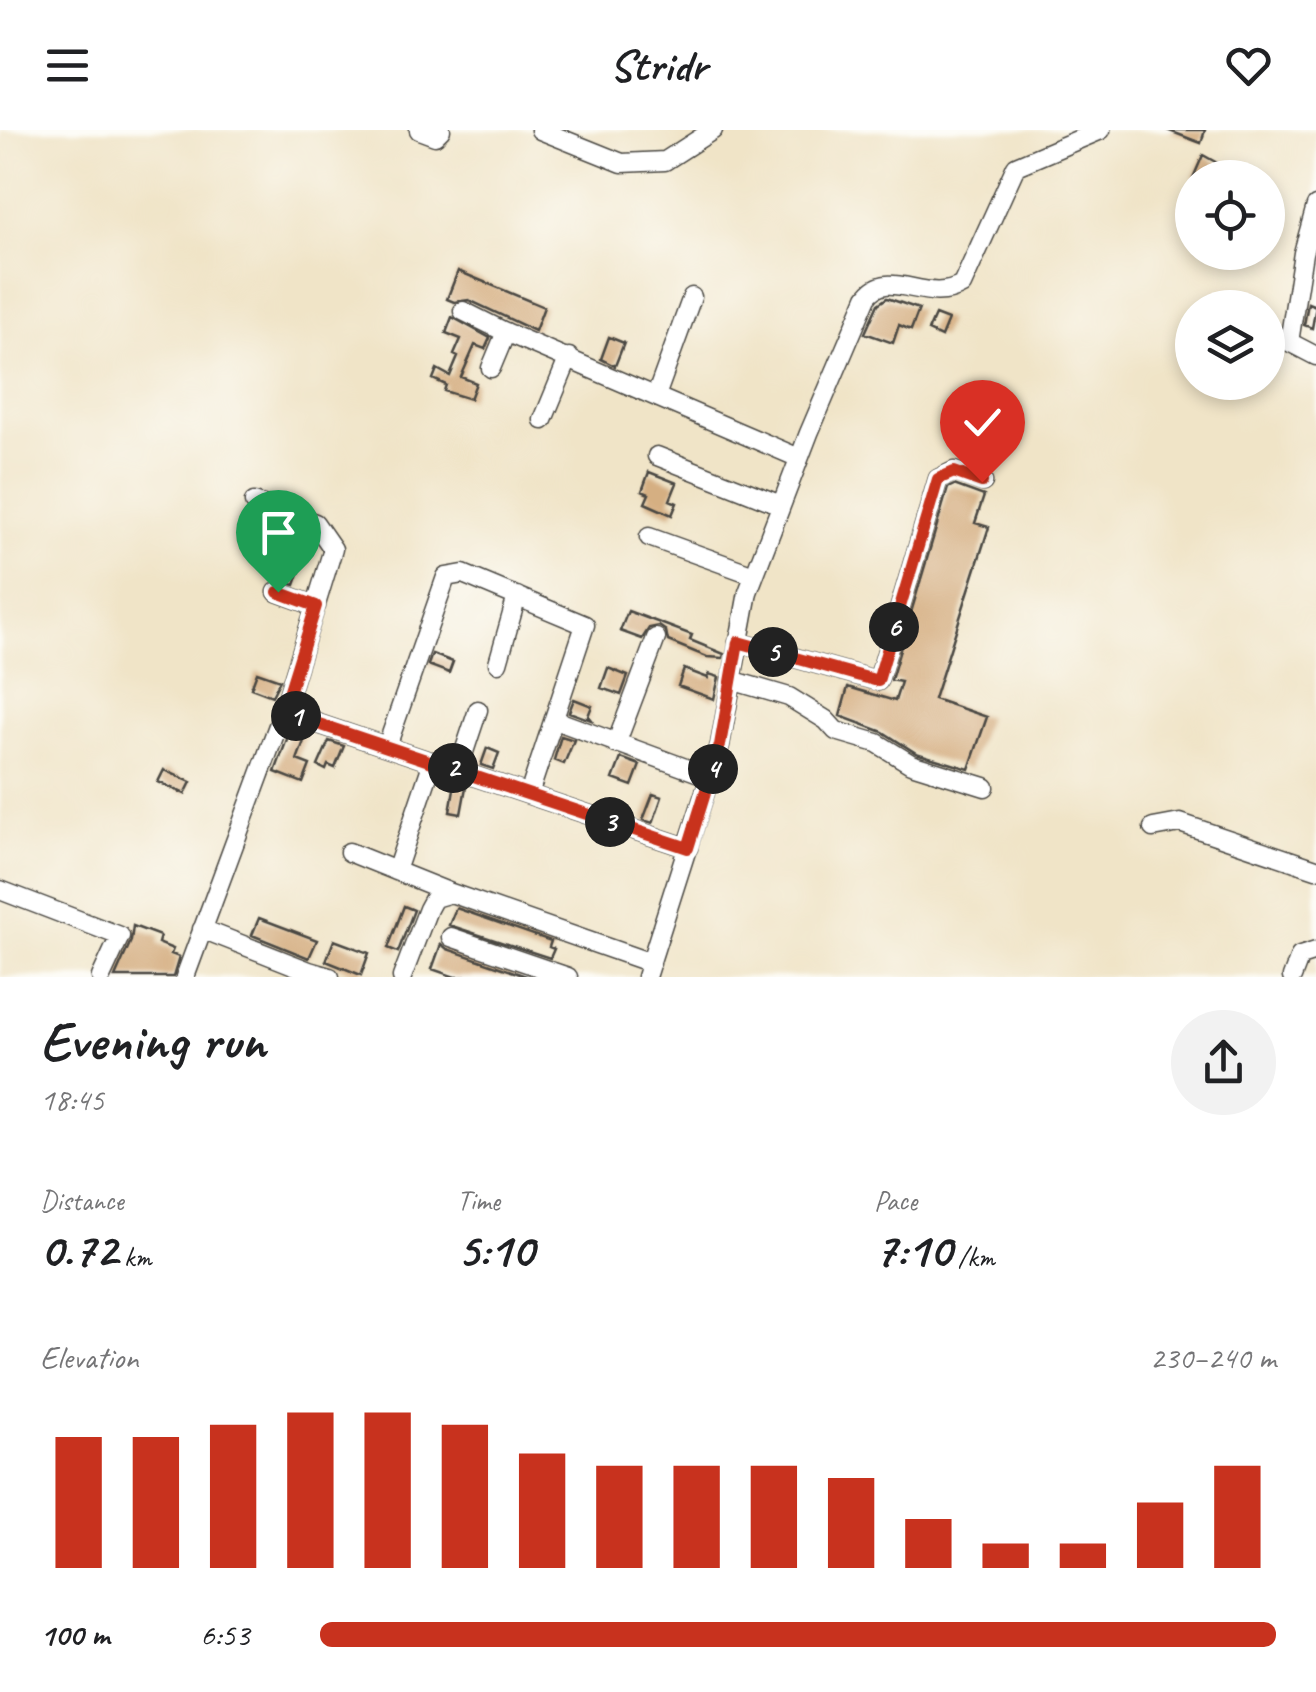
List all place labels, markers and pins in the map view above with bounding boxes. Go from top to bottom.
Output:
pin [940,380,1025,483]
pin [236,490,321,593]
pin: 6 [869,602,919,652]
pin: 5 [748,627,798,677]
pin: 1 [271,691,321,741]
pin: 2 [428,743,478,793]
pin: 4 [688,744,738,794]
pin: 3 [585,797,635,847]

